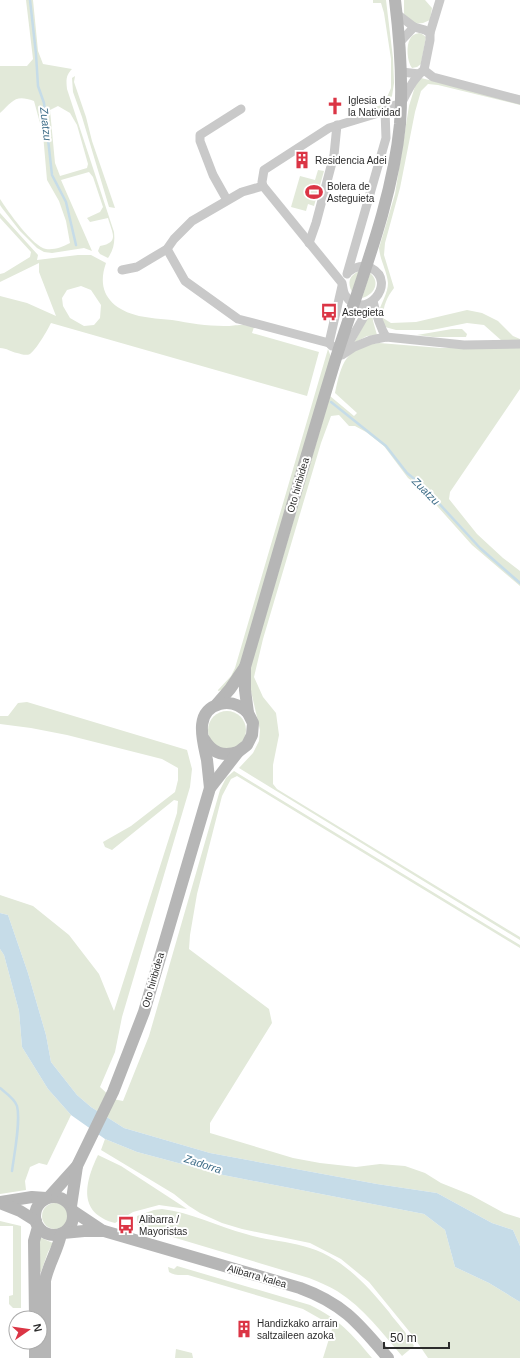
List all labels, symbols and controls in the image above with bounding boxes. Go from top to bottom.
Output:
place label: Iglesia de la Natividad [348,95,400,118]
church icon: Iglesia de la Natividad [325,96,345,116]
water label: Zuatzu [38,106,54,141]
building icon: Residencia Adei [292,150,312,170]
place label: Residencia Adei [315,155,387,166]
place label: Bolera de Asteguieta [327,181,375,204]
sports icon: Bolera de Asteguieta [304,182,324,202]
bus stop icon: Astegieta [319,302,339,322]
place label: Astegieta [342,307,384,318]
street label: Oto hiribidea [285,456,311,514]
water label: Zuatzu [409,474,442,507]
street label: Oto hiribidea [140,951,166,1009]
water label: Zadorra [182,1152,223,1176]
place label: Alibarra / Mayoristas [139,1214,187,1237]
bus stop icon: Alibarra / Mayoristas [116,1215,136,1235]
street label: Alibarra kalea [226,1262,288,1290]
north arrow [8,1310,48,1350]
place label: Handizkako arrain saltzaileen azoka [257,1318,338,1341]
building icon: Handizkako arrain saltzaileen azoka [234,1319,254,1339]
text: N [31,1323,44,1333]
scale bar [384,1324,449,1350]
text: 50 m [390,1331,417,1345]

